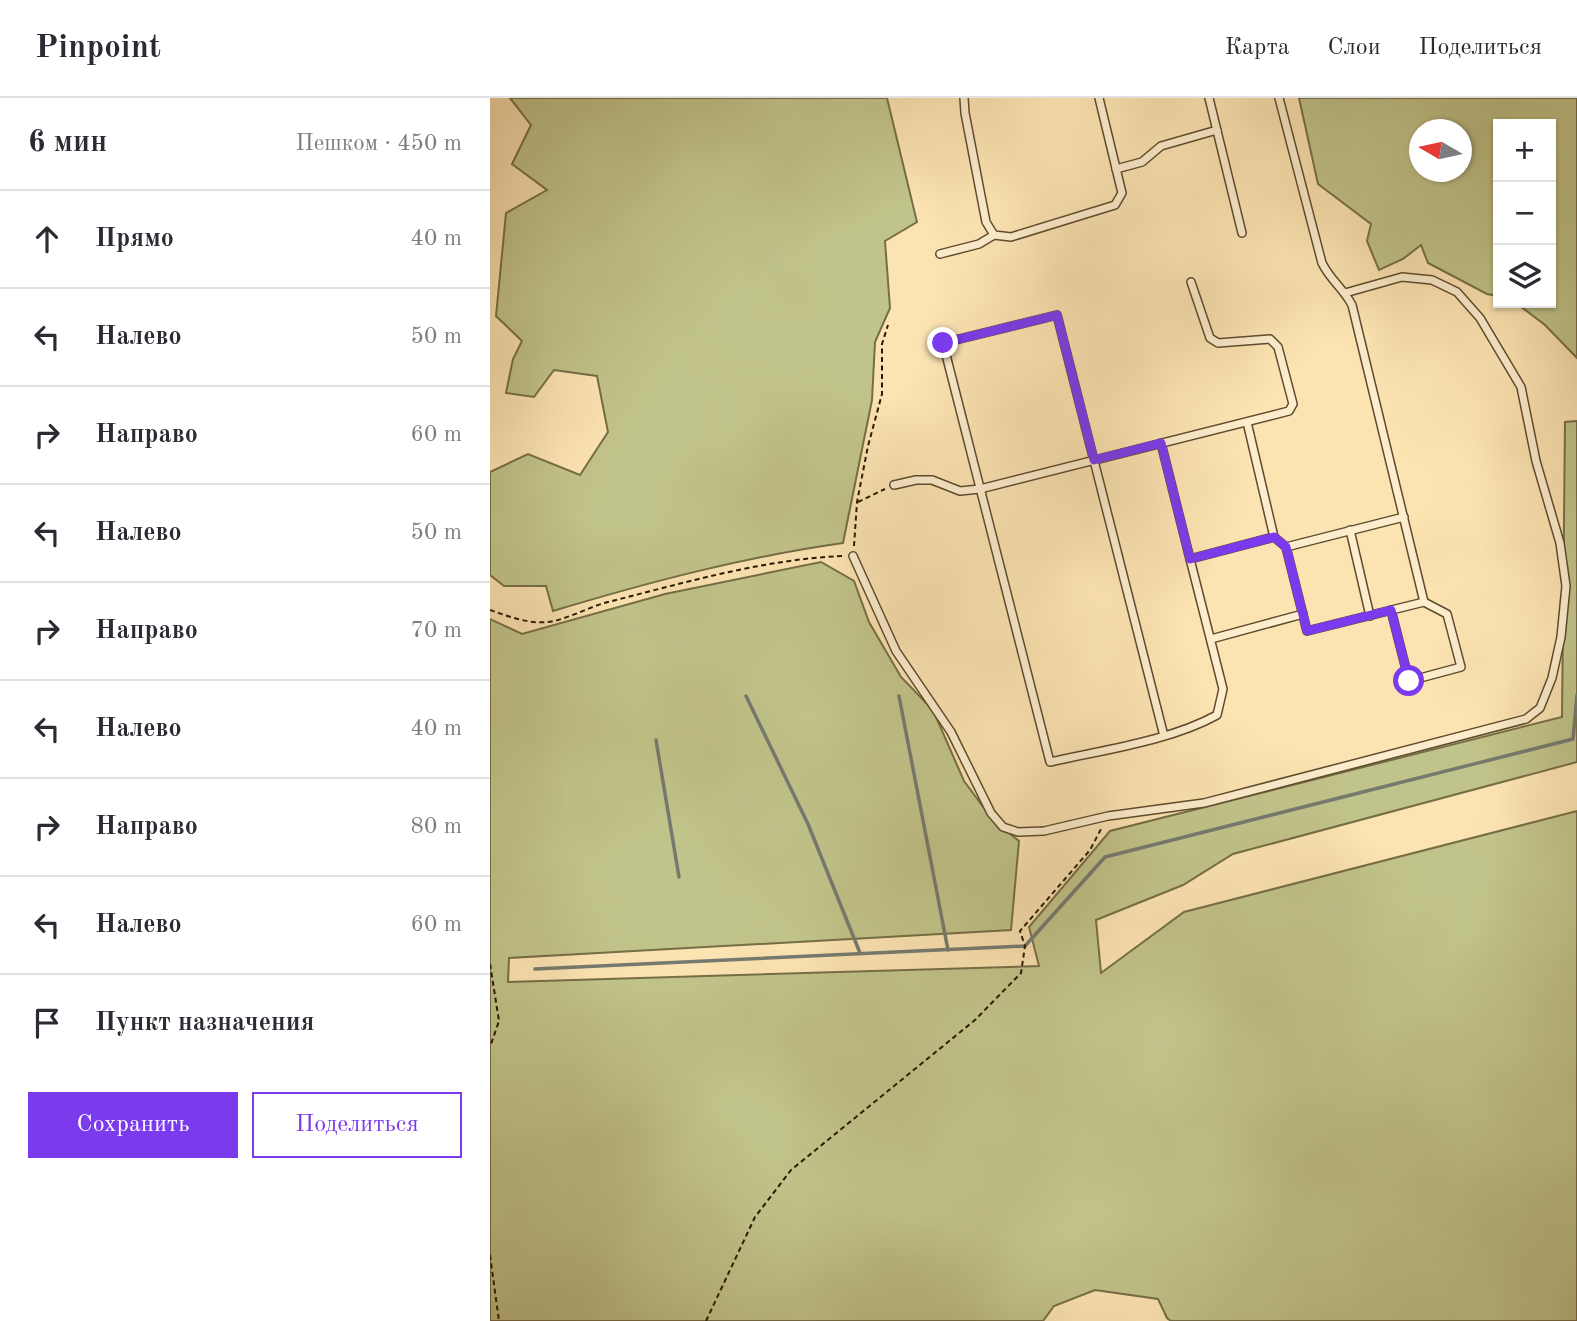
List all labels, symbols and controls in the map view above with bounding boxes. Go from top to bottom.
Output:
text: Pinpoint [35,32,161,65]
text: Карта [1225,36,1290,60]
text: Слои [1328,36,1381,60]
text: Поделиться [1419,36,1542,60]
north arrow [1409,119,1472,182]
map controls [1493,119,1556,308]
button: + [1493,119,1556,182]
text: 6 мин [28,128,107,158]
text: Пешком · 450 m [296,132,462,155]
button: − [1493,182,1556,245]
icon: ahead [28,220,66,258]
text: Прямо [95,226,174,252]
text: 40 m [411,227,462,250]
button: layers [1493,245,1556,308]
icon: left [28,318,66,356]
text: Налево [95,324,182,350]
text: 50 m [411,325,462,348]
route end [927,327,958,358]
icon: right [28,416,66,454]
text: Направо [95,422,198,448]
text: 60 m [411,423,462,446]
icon: left [28,514,66,552]
text: Налево [95,520,182,546]
text: 50 m [411,521,462,544]
icon: right [28,612,66,650]
text: Направо [95,618,198,644]
text: 70 m [411,619,462,642]
route start [1393,665,1424,696]
icon: left [28,710,66,748]
text: Налево [95,716,182,742]
text: 40 m [411,717,462,740]
icon: right [28,808,66,846]
text: Направо [95,814,198,840]
text: 80 m [411,815,462,838]
icon: left [28,906,66,944]
text: Налево [95,912,182,938]
text: 60 m [411,913,462,936]
icon: arrive [28,1004,66,1042]
text: Пункт назначения [95,1010,314,1036]
button: Сохранить [28,1092,238,1158]
button: Поделиться [252,1092,462,1158]

